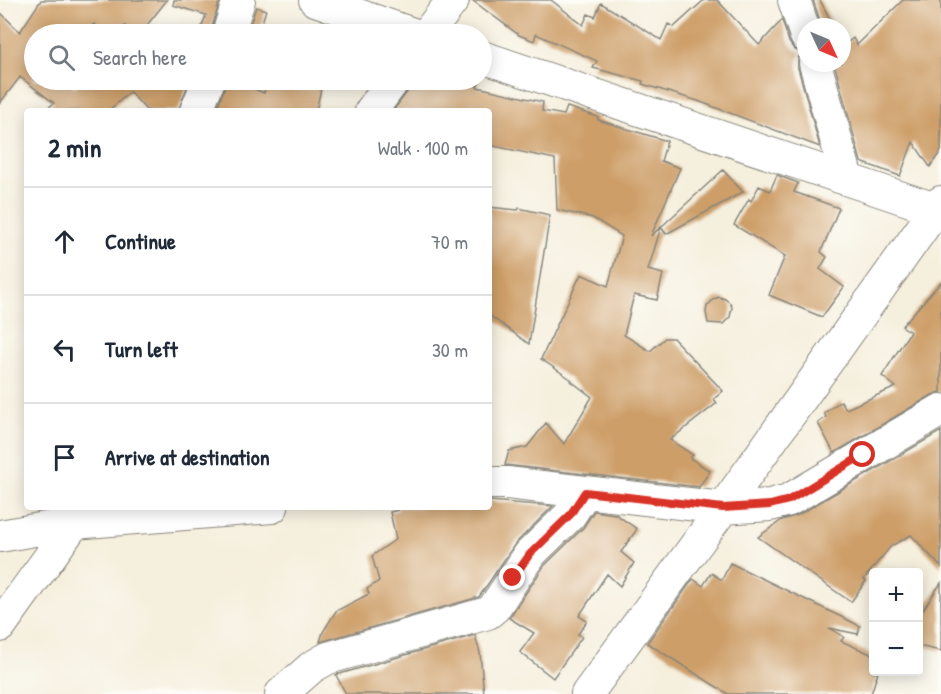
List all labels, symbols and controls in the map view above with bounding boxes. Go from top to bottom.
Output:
north arrow [797,18,851,72]
search box [24,24,492,90]
icon: search [45,41,78,74]
text: Search here [93,42,187,72]
text: 2 min [48,130,101,165]
text: Walk · 100 m [378,134,468,161]
icon: ahead [48,225,81,258]
text: Continue [105,226,176,256]
text: 70 m [431,228,468,255]
icon: left [48,333,81,366]
text: Turn left [105,334,178,364]
text: 30 m [432,336,468,363]
icon: arrive [48,441,81,474]
route start [849,441,875,467]
text: Arrive at destination [105,442,270,472]
route end [499,564,525,590]
map controls [869,568,923,676]
button: + [869,568,923,622]
button: − [869,622,923,676]

